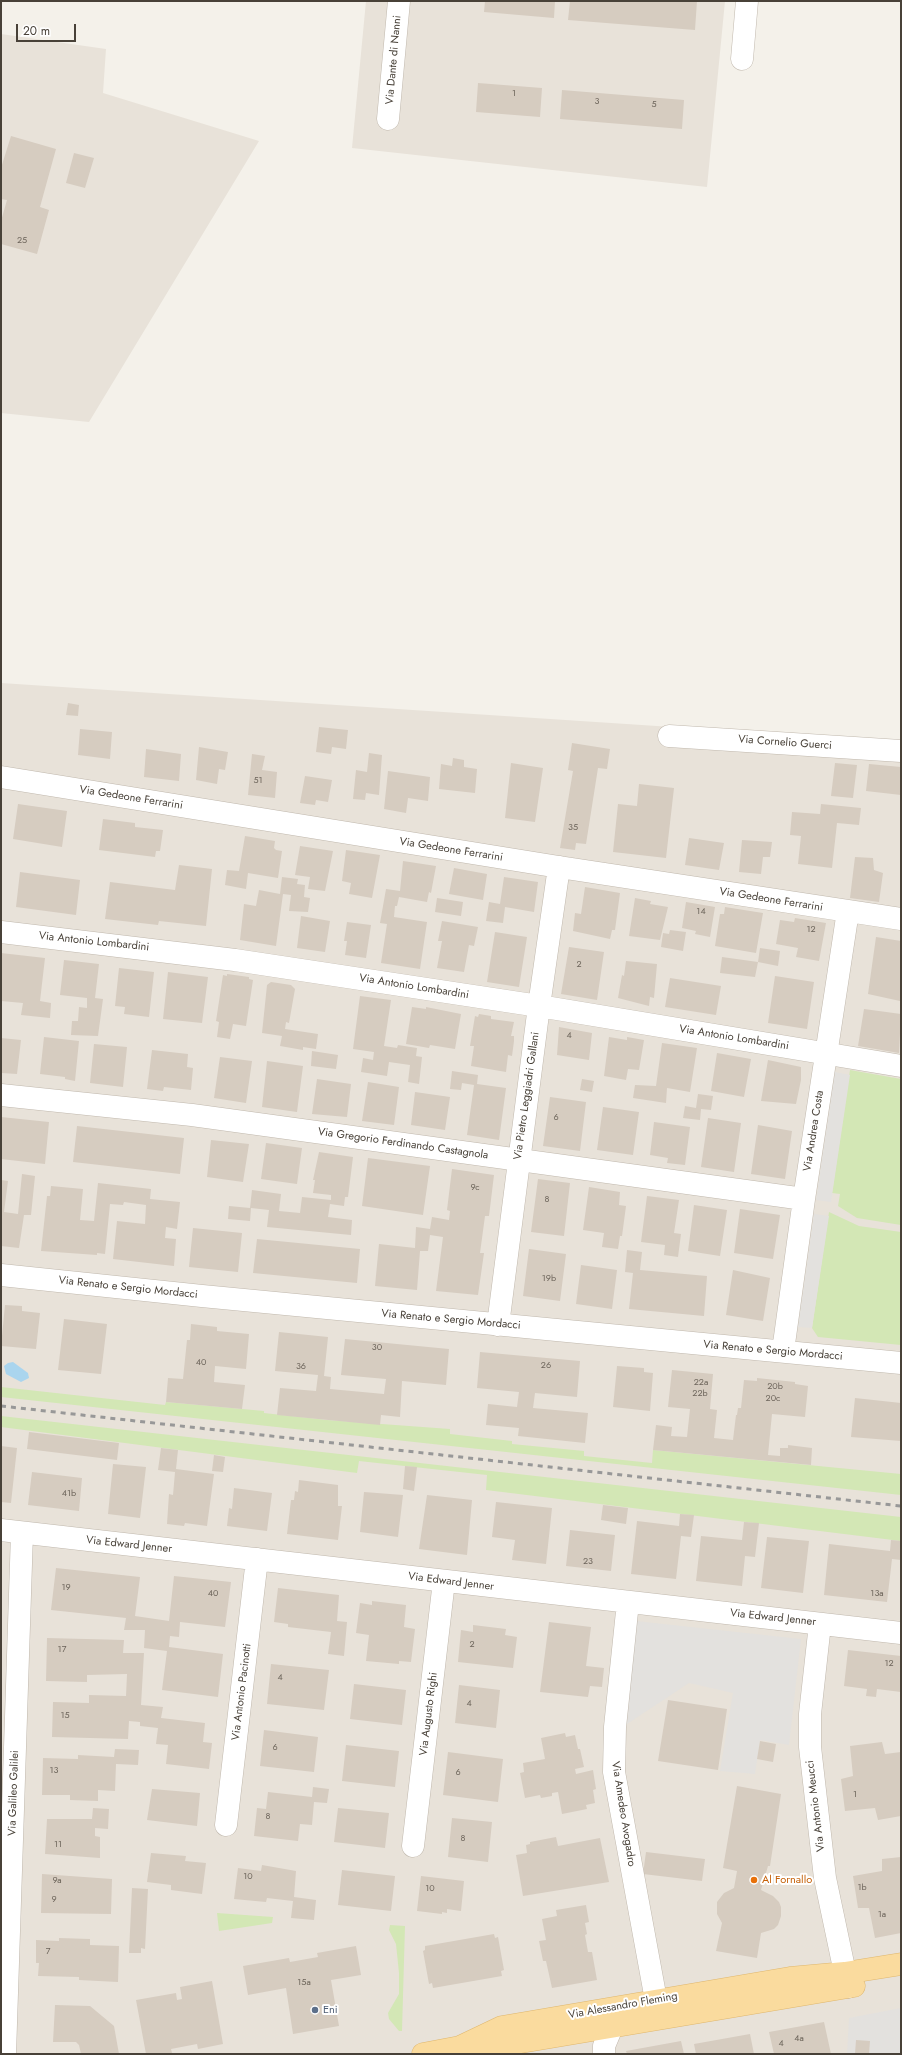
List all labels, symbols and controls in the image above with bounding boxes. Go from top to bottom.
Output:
street label: Via Dante di Nanni [384,15,404,105]
scale bar [18,16,78,42]
text: 20 m [23,22,50,40]
house number: 1 [512,89,516,99]
house number: 3 [595,97,599,107]
house number: 5 [651,100,657,110]
house number: 25 [17,236,27,246]
street label: Via Cornelio Guerci [738,733,832,753]
house number: 51 [253,776,263,786]
street label: Via Gedeone Ferrarini [78,783,184,813]
house number: 35 [568,823,578,833]
street label: Via Gedeone Ferrarini [398,835,504,865]
street label: Via Gedeone Ferrarini [718,885,824,915]
house number: 14 [696,907,706,917]
house number: 12 [806,925,816,935]
street label: Via Antonio Lombardini [38,930,150,954]
house number: 2 [576,960,582,970]
street label: Via Antonio Lombardini [358,972,470,1002]
street label: Via Antonio Lombardini [678,1023,790,1053]
street label: Via Pietro Leggiadri Gallani [511,1031,543,1161]
house number: 4 [566,1031,572,1041]
street label: Via Andrea Costa [801,1090,827,1172]
house number: 6 [553,1113,559,1123]
street label: Via Gregorio Ferdinando Castagnola [317,1125,489,1163]
house number: 9c [470,1183,480,1193]
house number: 8 [545,1195,549,1205]
street label: Via Renato e Sergio Mordacci [58,1274,198,1302]
house number: 19b [542,1274,556,1284]
street label: Via Renato e Sergio Mordacci [381,1307,521,1333]
street label: Via Renato e Sergio Mordacci [703,1338,843,1364]
house number: 30 [372,1343,382,1353]
house number: 40 [196,1358,206,1368]
house number: 26 [541,1361,551,1371]
house number: 36 [296,1362,306,1372]
house number: 22a [694,1378,708,1388]
house number: 20b [767,1382,783,1392]
house number: 22b [692,1389,708,1399]
house number: 20c [766,1394,780,1404]
house number: 41b [62,1489,76,1499]
street label: Via Edward Jenner [85,1534,173,1556]
house number: 23 [583,1557,593,1567]
street label: Via Edward Jenner [407,1570,495,1594]
house number: 19 [61,1583,71,1593]
house number: 40 [208,1589,218,1599]
house number: 13a [870,1589,884,1599]
street label: Via Edward Jenner [729,1607,817,1629]
house number: 2 [469,1640,475,1650]
street label: Via Antonio Pacinotti [230,1643,254,1741]
house number: 17 [58,1645,66,1655]
house number: 12 [884,1659,894,1669]
street label: Via Augusto Righi [417,1672,441,1756]
house number: 4 [277,1673,283,1683]
house number: 4 [466,1699,472,1709]
house number: 15 [60,1711,70,1721]
house number: 6 [272,1743,278,1753]
street label: Via Galileo Galilei [6,1750,22,1836]
street label: Via Amedeo Avogadro [608,1760,638,1868]
street label: Via Antonio Meucci [804,1760,828,1852]
house number: 13 [50,1766,58,1776]
house number: 6 [455,1768,461,1778]
house number: 1 [853,1790,857,1800]
house number: 8 [266,1812,270,1822]
house number: 8 [461,1834,465,1844]
house number: 11 [54,1840,62,1850]
house number: 10 [243,1872,253,1882]
place label: Al Fornallo [762,1873,812,1887]
marker: Al Fornallo [749,1875,759,1885]
house number: 9a [52,1876,62,1886]
house number: 1b [857,1883,867,1893]
house number: 10 [425,1884,435,1894]
house number: 9 [51,1895,57,1905]
house number: 1a [878,1910,886,1920]
house number: 7 [46,1947,50,1957]
house number: 15a [297,1978,311,1988]
street label: Via Alessandro Fleming [567,1990,679,2022]
place label: Eni [323,2003,338,2017]
marker: Eni [310,2005,320,2015]
house number: 4a [794,2034,804,2044]
house number: 4 [778,2039,784,2049]

